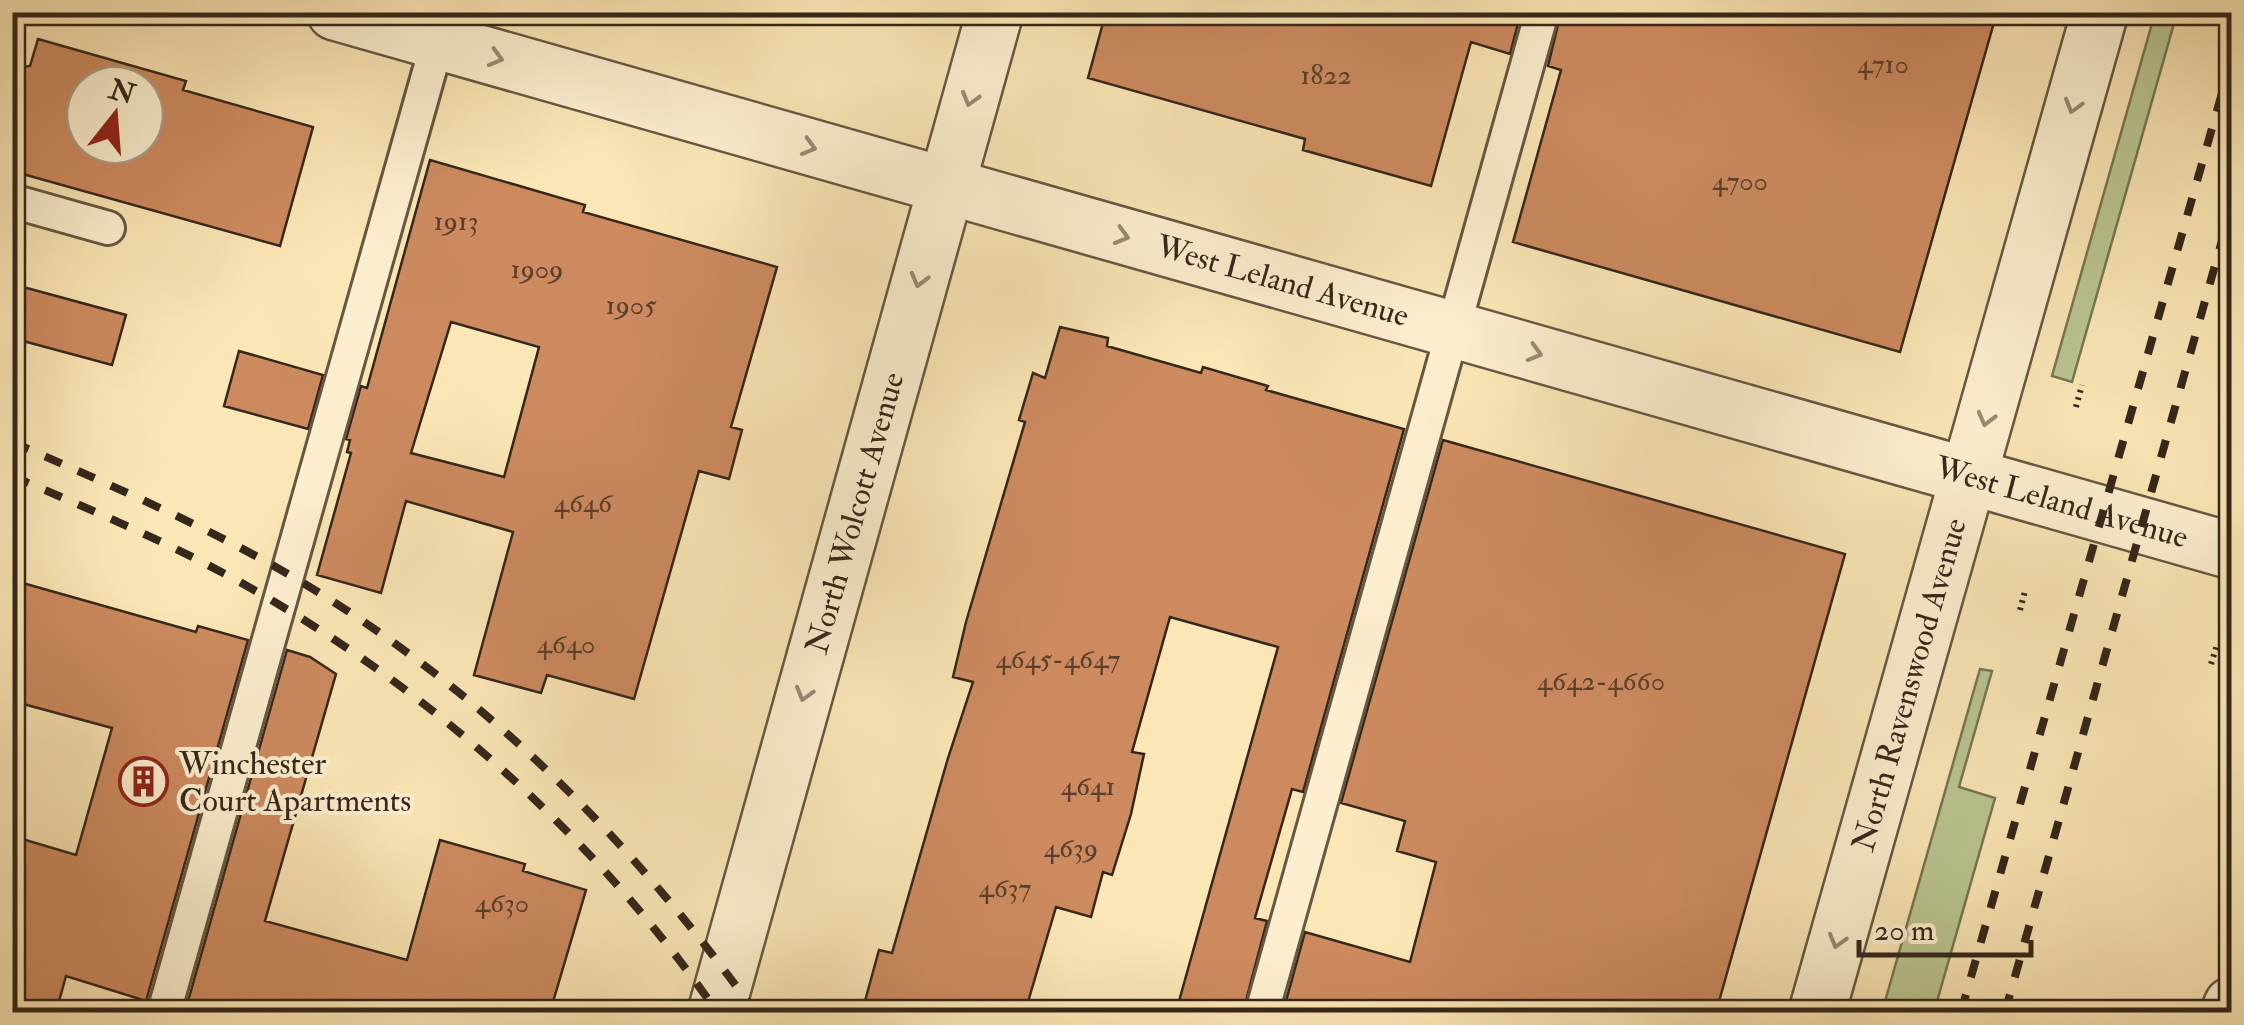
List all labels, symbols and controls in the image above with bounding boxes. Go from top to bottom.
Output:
one-way arrow [487,47,504,68]
house number: 4710 [1857,47,1909,82]
house number: 1822 [1300,58,1352,93]
north arrow [65,65,165,165]
text: N [104,72,140,113]
one-way arrow [960,90,981,107]
one-way arrow [2064,97,2085,115]
one-way arrow [800,135,817,156]
house number: 4700 [1712,164,1768,199]
house number: 1913 [434,204,478,239]
one-way arrow [1112,224,1129,245]
street label: West Leland Avenue [1151,226,1413,336]
house number: 1909 [511,252,563,287]
one-way arrow [910,271,931,288]
house number: 1905 [606,288,657,323]
one-way arrow [1526,342,1543,363]
street label: North Wolcott Avenue [797,368,914,658]
one-way arrow [1977,410,1998,427]
street label: West Leland Avenue [1930,447,2192,557]
house number: 4646 [554,486,614,521]
street label: North Ravenswood Avenue [1843,514,1976,856]
house number: 4640 [537,627,595,662]
house number: 4645-4647 [996,642,1121,677]
house number: 4642-4660 [1537,664,1665,699]
one-way arrow [795,685,816,702]
place label: Winchester Court Apartments [178,744,411,821]
building icon: Winchester Court Apartments [118,756,170,808]
house number: 4641 [1061,769,1115,804]
house number: 4639 [1044,831,1098,866]
house number: 4637 [979,871,1032,906]
house number: 4630 [475,886,529,921]
scale bar [1859,895,2032,957]
text: 20 m [1874,912,1934,949]
one-way arrow [1828,932,1849,949]

